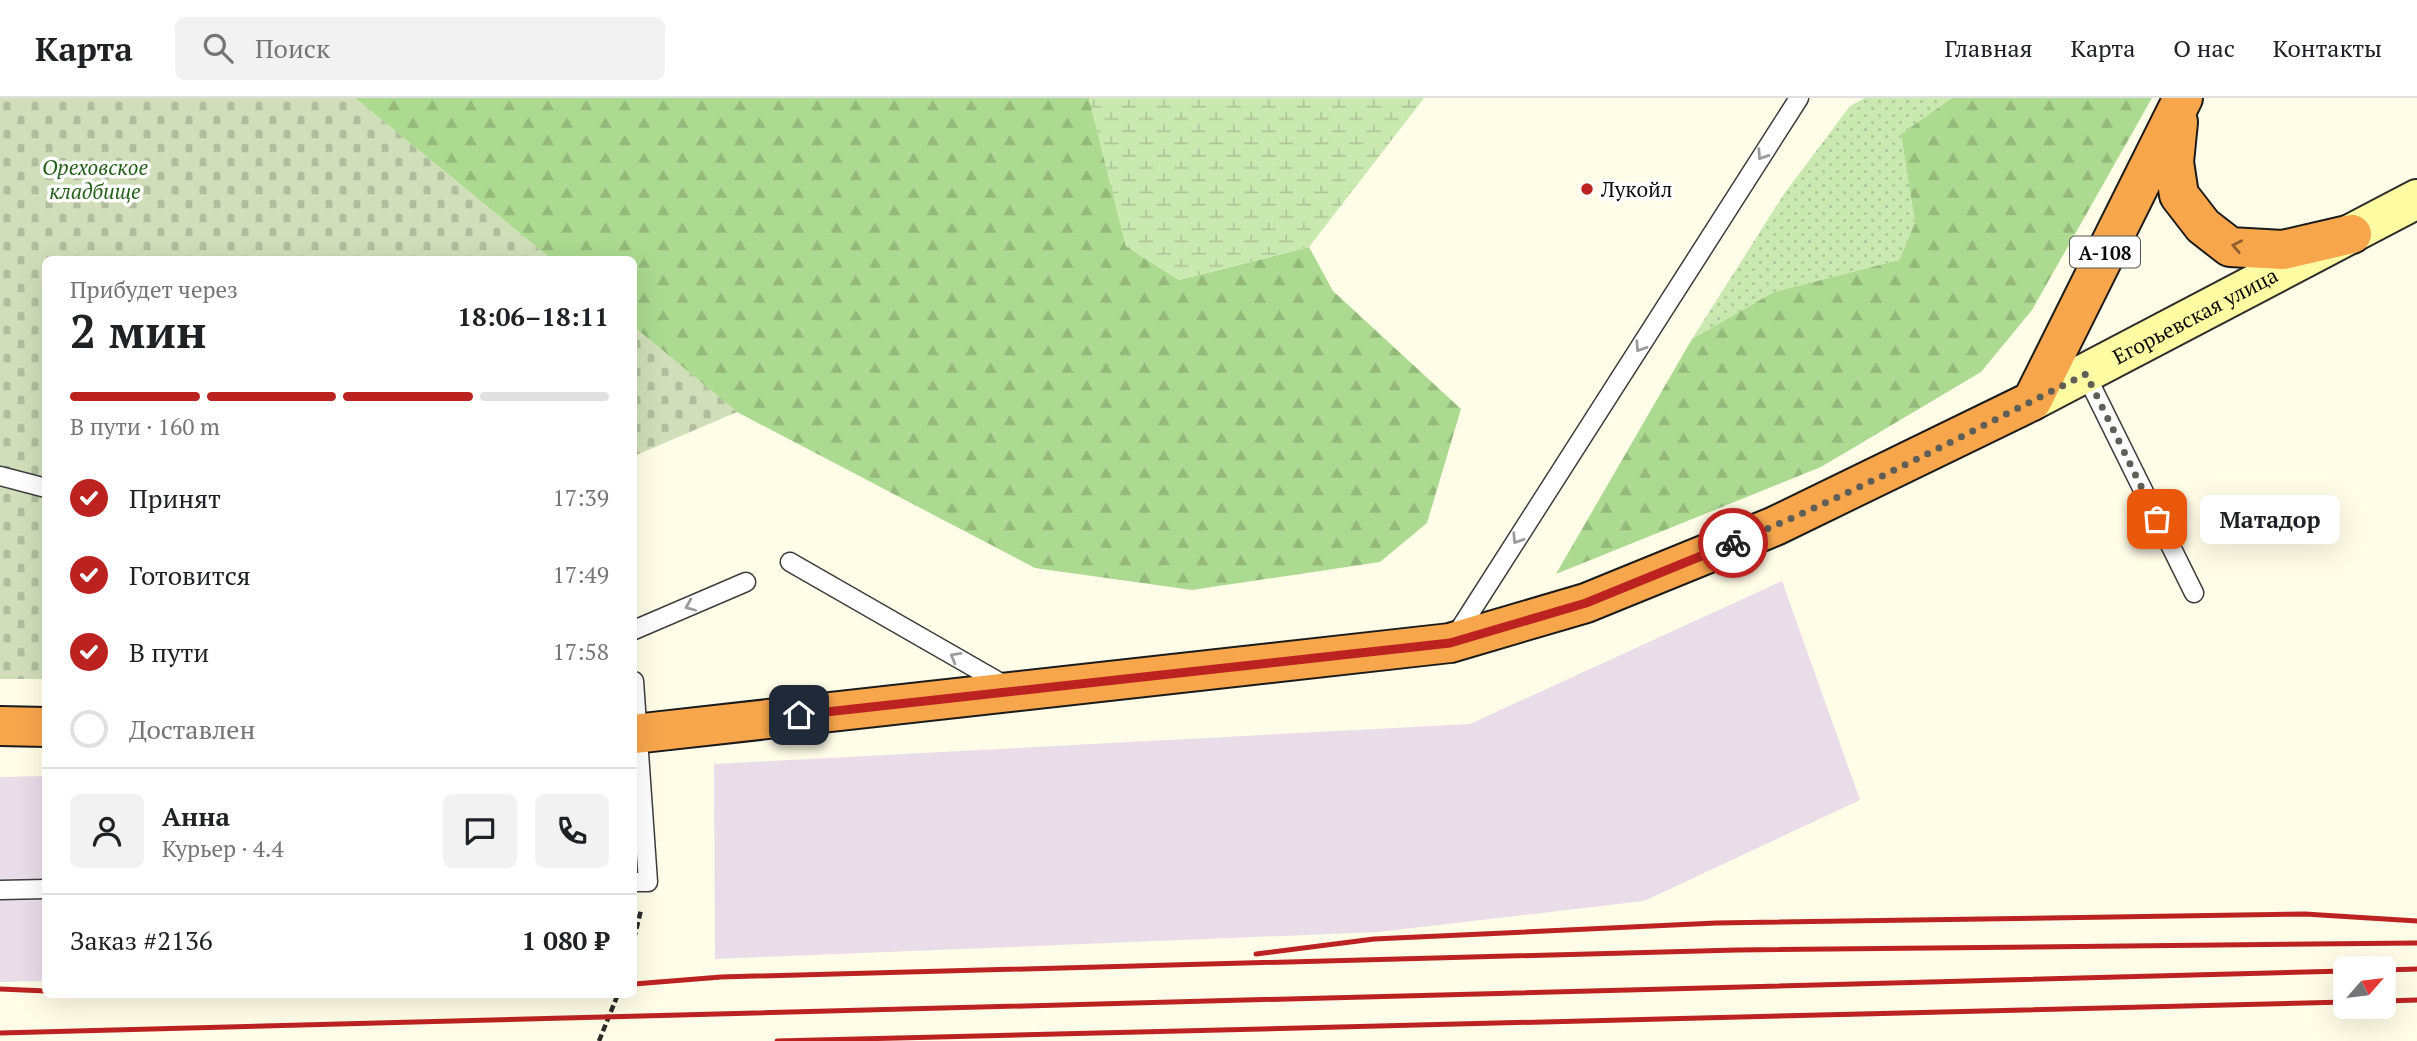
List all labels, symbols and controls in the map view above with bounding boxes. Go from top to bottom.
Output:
search box [175,17,665,80]
text: Карта [35,27,133,70]
icon: search [199,29,237,67]
text: Поиск [255,31,330,65]
text: Главная [1944,32,2032,64]
text: Карта [2070,32,2135,64]
text: О нас [2173,32,2235,64]
text: Контакты [2273,32,2382,64]
one-way arrow [1758,148,1771,161]
park label: Ореховское кладбище [42,153,149,205]
place label: Лукойл [1600,175,1672,203]
marker: Лукойл [1579,181,1595,197]
road number: А-108 [2070,236,2140,268]
one-way arrow [2232,239,2244,254]
street label: Егорьевская улица [2107,260,2283,370]
text: Прибудет через [70,274,238,305]
text: 18:06–18:11 [457,299,609,333]
text: 2 мин [70,300,207,361]
one-way arrow [1635,339,1648,352]
text: В пути · 160 m [70,411,220,442]
icon: check [70,479,108,517]
text: Принят [129,481,221,515]
text: 17:39 [552,482,609,513]
pin [2127,489,2187,549]
callout: Матадор [2199,494,2339,544]
icon: bag [2138,500,2176,538]
text: Матадор [2219,504,2321,535]
courier [1698,508,1768,578]
icon: bike [1714,524,1752,562]
one-way arrow [1512,531,1525,544]
icon: check [70,556,108,594]
text: Готовится [129,558,251,592]
text: 17:49 [552,559,609,590]
one-way arrow [684,598,697,612]
icon: check [70,633,108,671]
text: В пути [129,635,209,669]
text: 17:58 [552,636,609,667]
one-way arrow [950,652,962,665]
pin [769,685,829,745]
icon: home [780,696,818,734]
text: Доставлен [129,712,255,746]
button: person [70,794,144,868]
button: chat [443,794,517,868]
button: phone [535,794,609,868]
text: Анна [162,799,230,833]
text: Курьер · 4.4 [162,833,284,864]
text: Заказ #2136 [70,923,213,957]
text: 1 080 ₽ [522,923,609,957]
north arrow [2333,956,2396,1018]
map controls [2333,956,2396,1019]

